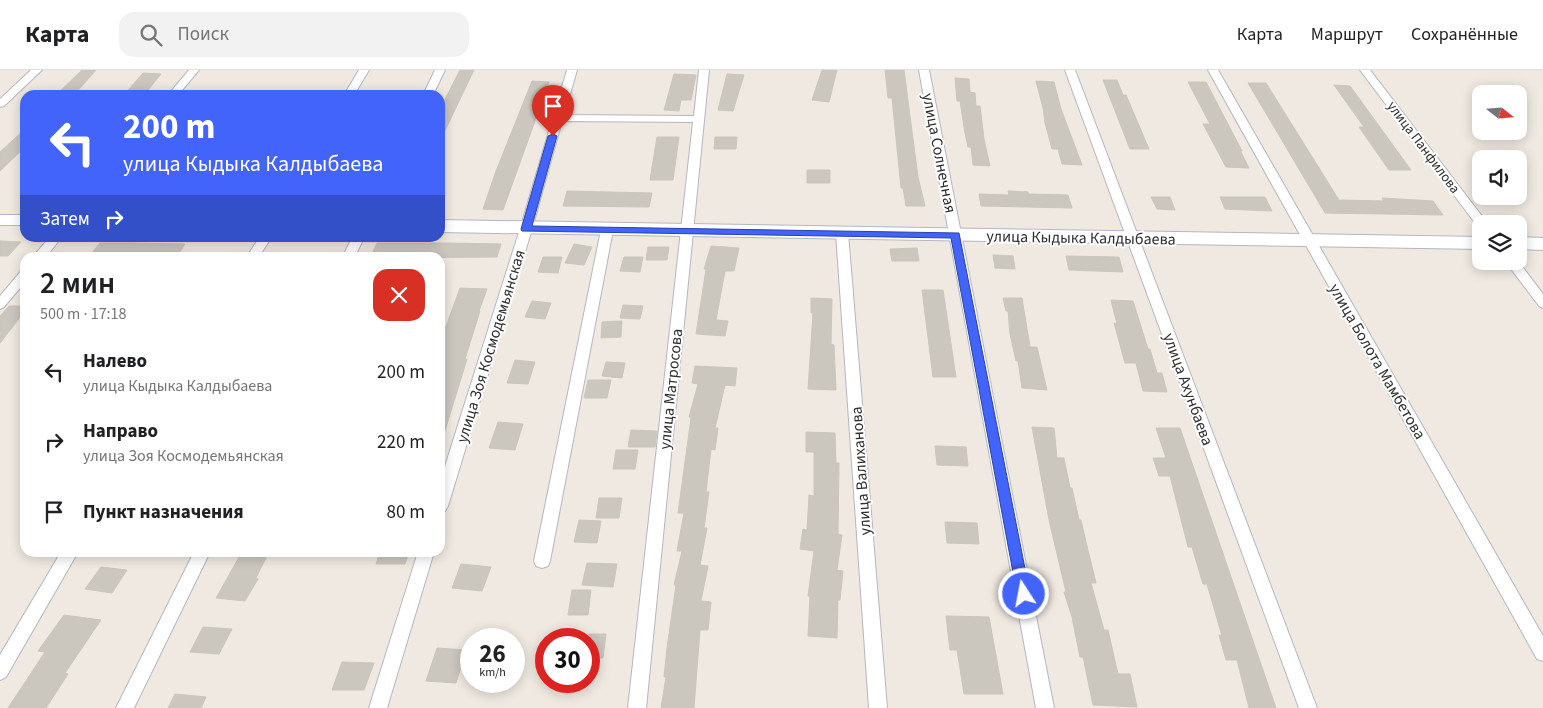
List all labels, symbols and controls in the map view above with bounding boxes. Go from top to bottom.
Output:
search box [119,12,469,57]
text: Карта [25,17,89,52]
icon: search [137,21,165,49]
text: Поиск [177,21,229,48]
text: Карта [1237,22,1283,47]
text: Маршрут [1311,22,1383,47]
text: Сохранённые [1411,22,1518,47]
pin [532,85,574,136]
north arrow [1472,85,1528,140]
map controls [1472,85,1527,270]
street label: улица Солнечная [917,91,961,215]
icon: arrive [539,92,567,120]
street label: улица Панфилова [1382,97,1465,198]
text: 200 m [123,102,215,152]
icon: left [40,110,105,175]
text: улица Кыдыка Калдыбаева [123,148,383,180]
button: sound [1472,150,1527,205]
icon: right [100,205,128,233]
text: Затем [40,206,90,233]
button: layers [1472,215,1527,270]
street label: улица Кыдыка Калдыбаева [986,225,1176,251]
street label: улица Зоя Космодемьянская [451,247,531,446]
text: 2 мин [40,262,115,305]
button: close [373,269,425,321]
street label: улица Болота Мамбетова [1323,280,1431,443]
text: 500 m · 17:18 [40,303,127,325]
street label: улица Матросова [654,328,688,451]
street label: улица Ахунбаева [1158,330,1219,449]
text: Налево [83,348,147,375]
icon: left [40,358,68,386]
text: 200 m [377,359,425,386]
text: улица Кыдыка Калдыбаева [83,375,272,397]
street label: улица Валиханова [846,406,876,536]
text: Направо [83,418,158,445]
icon: right [40,428,68,456]
text: 220 m [377,429,425,456]
text: улица Зоя Космодемьянская [83,445,284,467]
icon: arrive [40,498,68,526]
text: Пункт назначения [83,499,244,526]
text: 80 m [387,499,425,526]
position arrow [997,567,1049,619]
speed limit sign: 30 [535,628,600,693]
text: 26 [479,636,506,672]
text: km/h [479,664,506,681]

